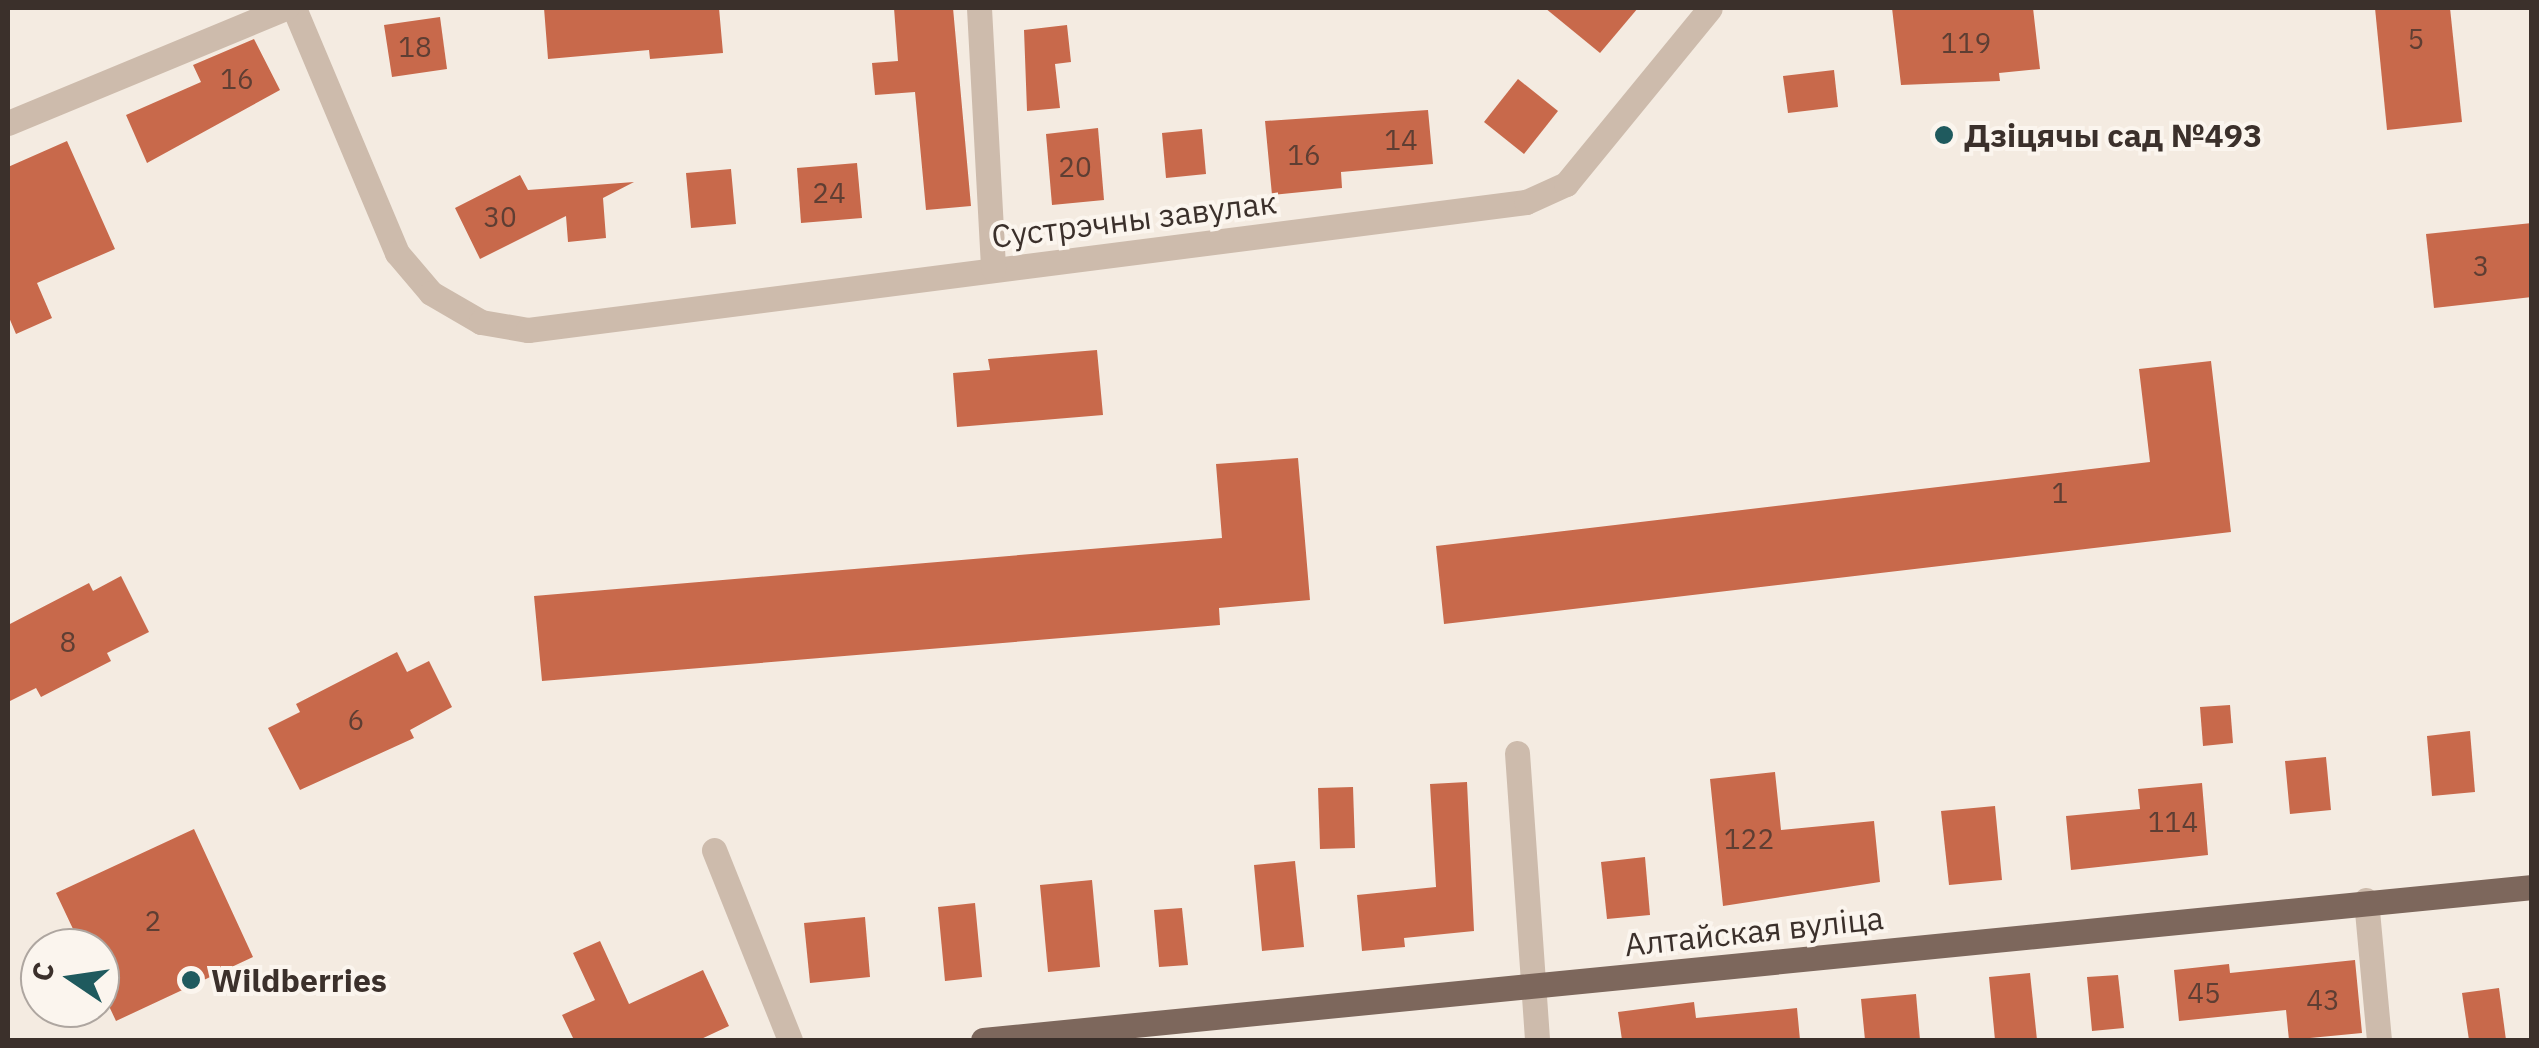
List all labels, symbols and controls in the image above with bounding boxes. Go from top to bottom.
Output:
house number: 5 [2408,22,2424,56]
house number: 119 [1941,26,1991,60]
house number: 18 [398,30,432,64]
house number: 16 [220,62,254,96]
place label: Дзіцячы сад №493 [1964,116,2262,154]
house number: 14 [1384,123,1418,157]
marker: Дзіцячы сад №493 [1933,124,1955,146]
house number: 16 [1287,138,1321,172]
house number: 20 [1058,150,1092,184]
house number: 24 [812,176,846,210]
street label: Сустрэчны завулак [989,182,1279,256]
house number: 30 [483,200,517,234]
house number: 3 [2473,249,2489,283]
house number: 1 [2052,476,2068,510]
house number: 8 [60,625,76,659]
house number: 6 [348,703,364,737]
house number: 114 [2148,805,2198,839]
house number: 122 [1724,822,1774,856]
street label: Алтайская вуліца [1623,898,1885,964]
house number: 2 [145,904,161,938]
north arrow [20,928,120,1028]
text: С [22,959,62,985]
place label: Wildberries [211,961,387,999]
marker: Wildberries [180,969,202,991]
house number: 45 [2187,976,2221,1010]
house number: 43 [2306,983,2340,1017]

